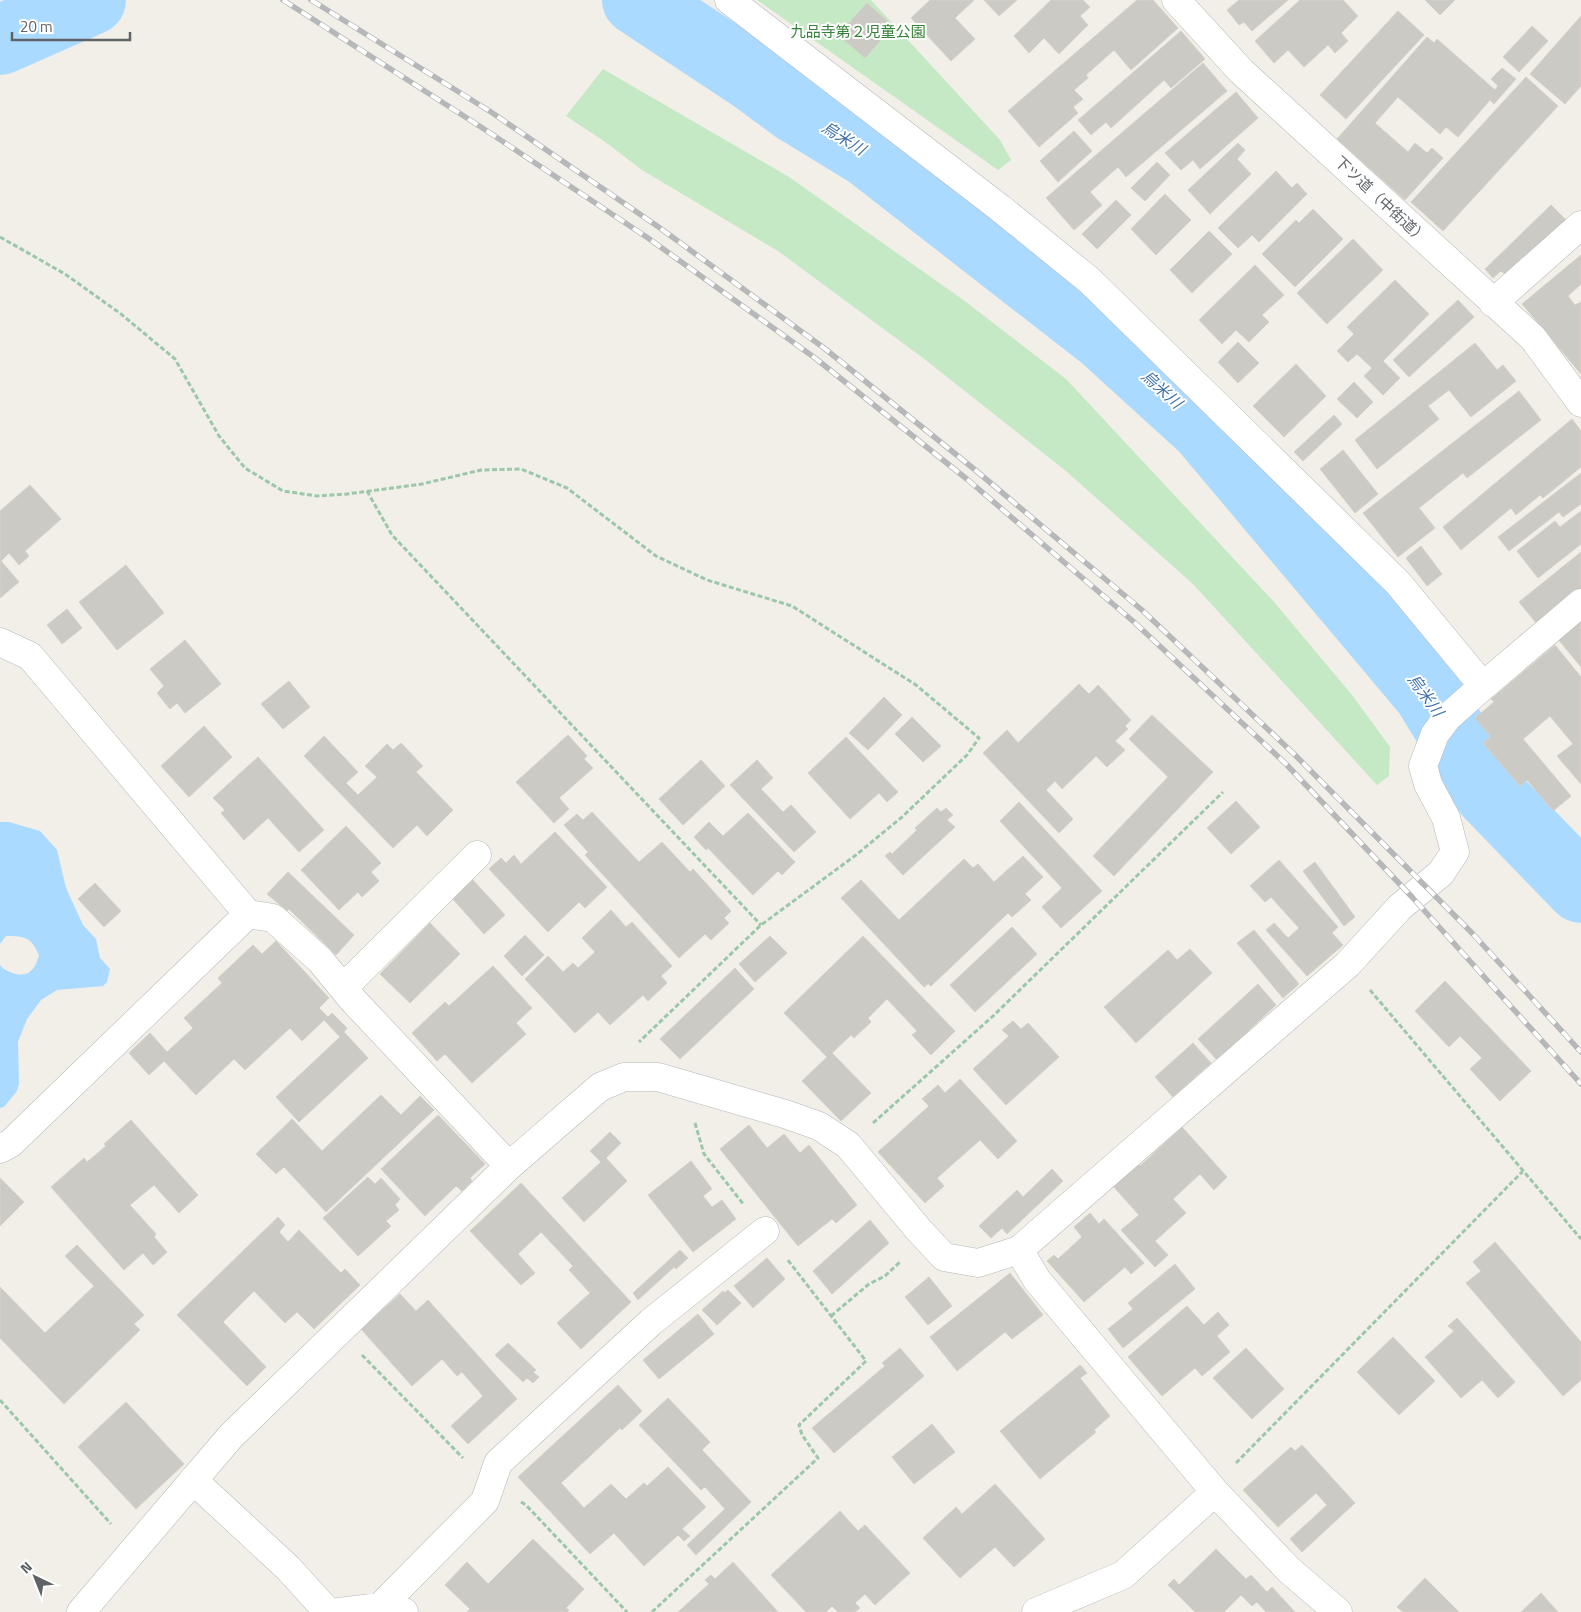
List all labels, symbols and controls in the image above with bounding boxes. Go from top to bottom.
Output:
scale bar [12,10,130,42]
text: 20 m [20,15,53,38]
park label: 九品寺第２児童公園 [790,20,926,43]
water label: 烏米川 [817,115,872,162]
street label: 下ツ道（中街道） [1330,150,1433,249]
water label: 烏米川 [1136,364,1189,415]
water label: 烏米川 [1402,669,1451,723]
north arrow [10,1552,60,1602]
text: N [15,1556,37,1578]

